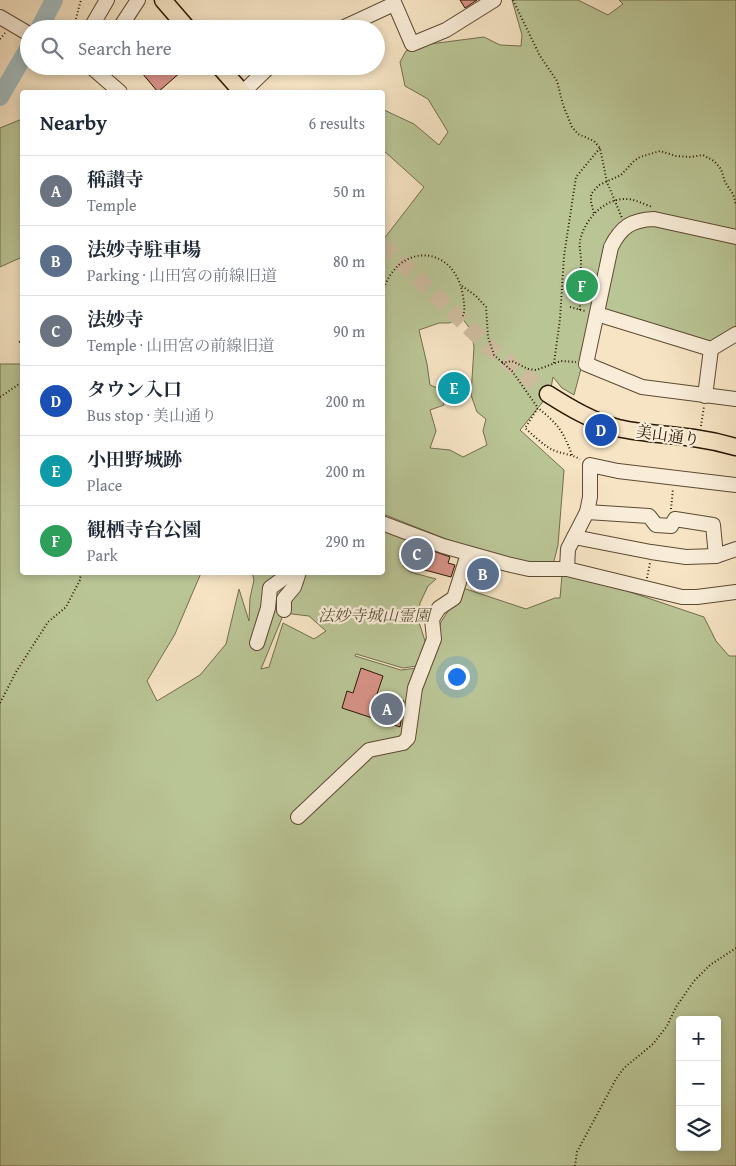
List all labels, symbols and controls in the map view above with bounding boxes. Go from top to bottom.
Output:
search box [20,20,385,75]
icon: search [38,34,66,62]
text: Search here [78,34,172,62]
text: Nearby [40,107,107,138]
text: 6 results [308,111,365,135]
text: 稱讃寺 [87,165,144,193]
text: A [51,179,61,203]
text: 50 m [333,179,365,203]
text: Temple [87,193,137,217]
text: 法妙寺駐車場 [87,235,201,263]
text: B [51,249,61,273]
text: 80 m [333,249,365,273]
text: Parking · 山田宮の前線旧道 [87,263,277,287]
pin: F [566,267,598,305]
text: 法妙寺 [87,305,144,333]
text: C [51,319,61,343]
text: 90 m [333,319,365,343]
text: Temple · 山田宮の前線旧道 [87,333,274,357]
pin: E [438,369,470,407]
text: タウン入口 [87,375,182,403]
text: D [51,389,61,413]
text: 200 m [325,389,365,413]
text: Bus stop · 美山通り [87,403,217,427]
pin: D [585,411,617,449]
street label: 美山通り [635,419,701,451]
text: 小田野城跡 [87,445,182,473]
text: E [52,459,60,483]
text: 200 m [325,459,365,483]
text: Place [87,473,122,497]
text: 観栖寺台公園 [87,515,201,543]
text: F [52,529,60,553]
text: 290 m [325,529,365,553]
pin: C [401,535,433,573]
text: Park [87,543,118,567]
pin: B [467,555,499,593]
park label: 法妙寺城山霊園 [318,603,433,627]
your location [444,664,470,690]
pin: A [371,690,403,728]
map controls [676,1016,721,1151]
button: + [676,1016,721,1061]
button: − [676,1061,721,1106]
button: layers [676,1106,721,1151]

